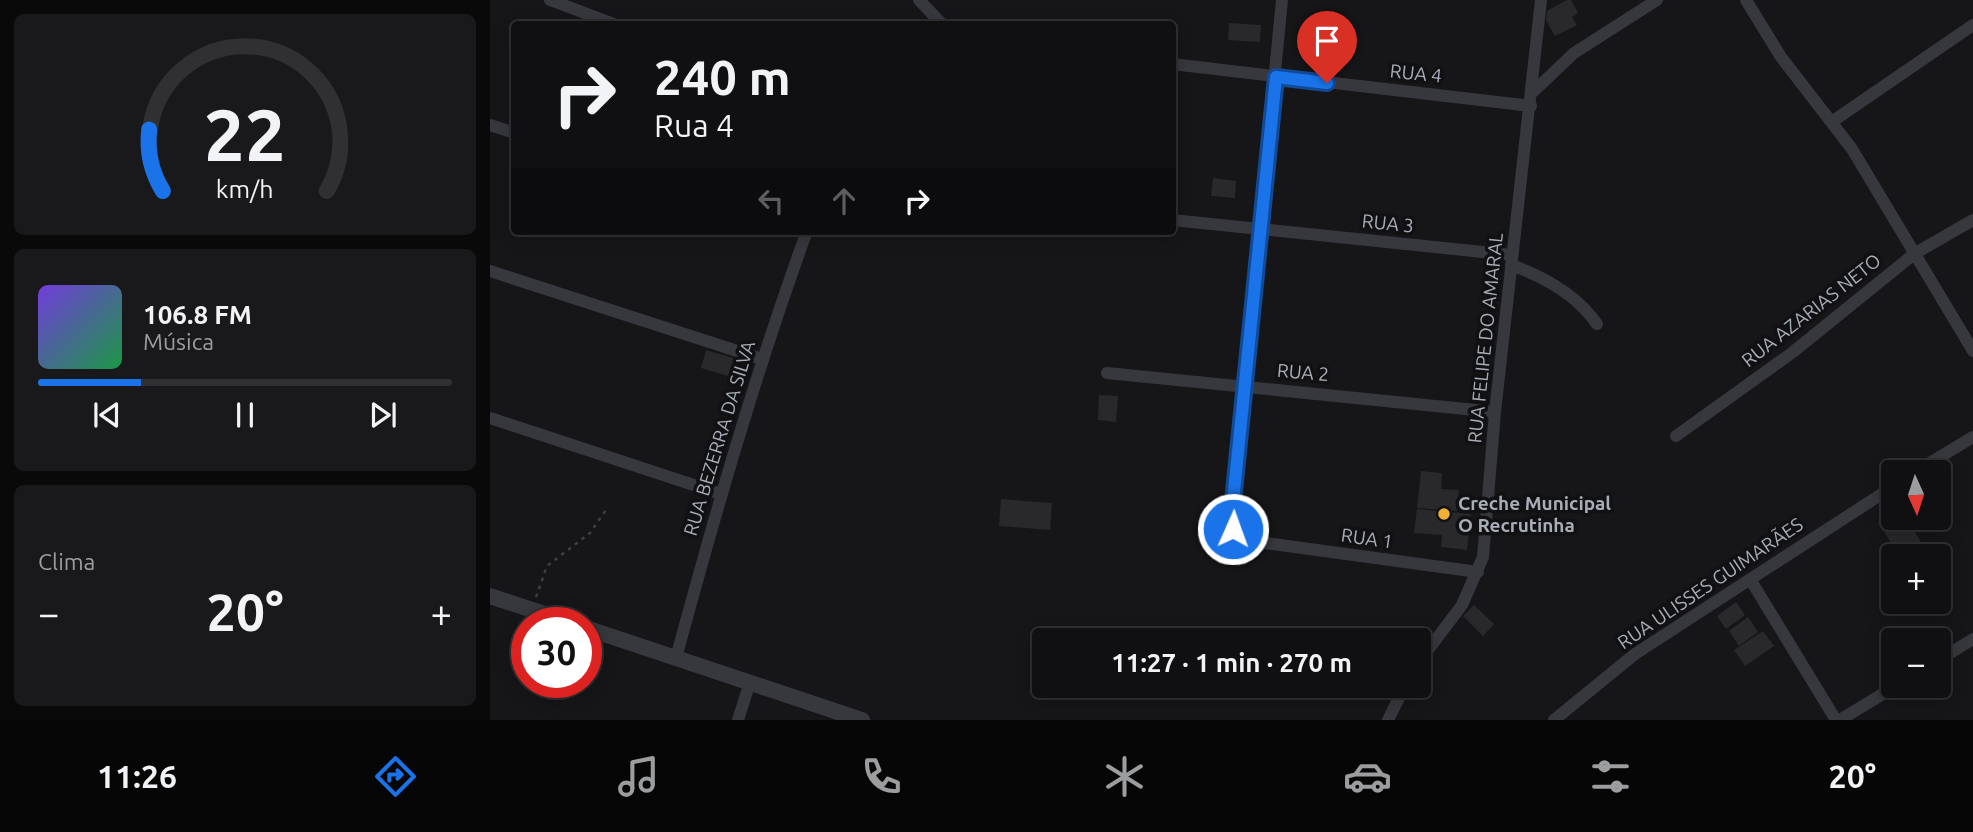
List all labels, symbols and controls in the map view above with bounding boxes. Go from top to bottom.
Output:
pin [1297,11,1357,83]
icon: arrive [1308,22,1346,60]
icon: right [539,49,630,140]
text: 240 m [654,49,791,104]
street label: RUA 4 [1389,59,1443,87]
text: 22 [204,93,286,175]
text: Rua 4 [654,107,734,143]
text: km/h [216,174,274,202]
icon: left [752,182,790,220]
icon: ahead [825,182,863,220]
icon: right [898,182,936,220]
street label: RUA 3 [1361,209,1415,237]
street label: RUA FELIPE DO AMARAL [1463,232,1507,444]
street label: RUA AZARIAS NETO [1737,249,1885,371]
text: 106.8 FM [143,300,252,329]
text: Música [143,329,214,354]
street label: RUA BEZERRA DA SILVA [679,337,759,538]
street label: RUA 2 [1276,359,1330,385]
icon: previous [88,396,126,434]
icon: pause [226,396,264,434]
icon: next [364,396,402,434]
north arrow [1881,460,1951,530]
map controls [1881,460,1951,698]
position arrow [1196,492,1270,566]
place label: Creche Municipal O Recrutinha [1458,492,1611,536]
marker: Creche Municipal O Recrutinha [1436,506,1452,522]
street label: RUA ULISSES GUIMARÃES [1613,513,1807,653]
street label: RUA 1 [1340,523,1394,553]
button: + [1881,544,1951,614]
text: Clima [38,549,95,574]
text: 20° [206,583,284,641]
text: − [38,592,59,634]
text: + [431,592,452,634]
speed limit sign: 30 [511,607,602,698]
button: − [1881,628,1951,698]
text: 11:27 · 1 min · 270 m [1111,648,1352,677]
icon: directions [371,752,420,801]
icon: music [614,752,663,801]
icon: phone [857,752,906,801]
icon: climate [1100,752,1149,801]
icon: car [1343,752,1392,801]
icon: filters [1586,752,1635,801]
text: 11:26 [97,758,177,794]
text: 20° [1829,758,1876,794]

